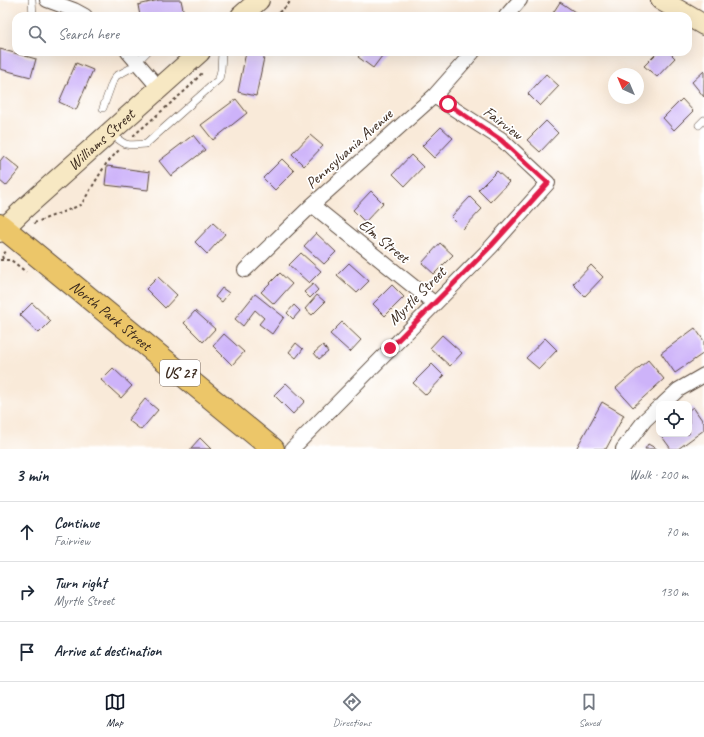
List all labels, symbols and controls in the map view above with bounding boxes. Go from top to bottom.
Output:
search box [12,12,692,56]
icon: search [26,23,48,45]
text: Search here [58,25,119,44]
north arrow [608,68,644,104]
route start [439,95,457,113]
street label: Fairview [479,102,528,145]
street label: Williams Street [64,104,140,175]
street label: Pennsylvania Avenue [301,104,398,193]
street label: Elm Street [355,215,415,269]
street label: Myrtle Street [384,262,451,329]
street label: North Park Street [65,276,157,356]
route end [381,339,399,357]
road number: US 27 [160,360,200,386]
map controls [656,401,692,437]
button: locate [656,401,692,437]
text: 3 min [16,465,49,486]
text: Walk · 200 m [629,467,688,483]
text: Continue [54,514,99,533]
icon: ahead [16,521,38,543]
text: 70 m [666,524,688,540]
text: Fairview [54,533,90,549]
text: Turn right [54,574,107,593]
icon: right [16,581,38,603]
text: 130 m [660,584,688,600]
text: Myrtle Street [54,593,114,609]
icon: arrive [16,641,38,663]
text: Arrive at destination [54,642,161,661]
tab: Map [104,691,126,729]
tab: Directions [333,691,371,729]
tab: Saved [578,691,600,729]

